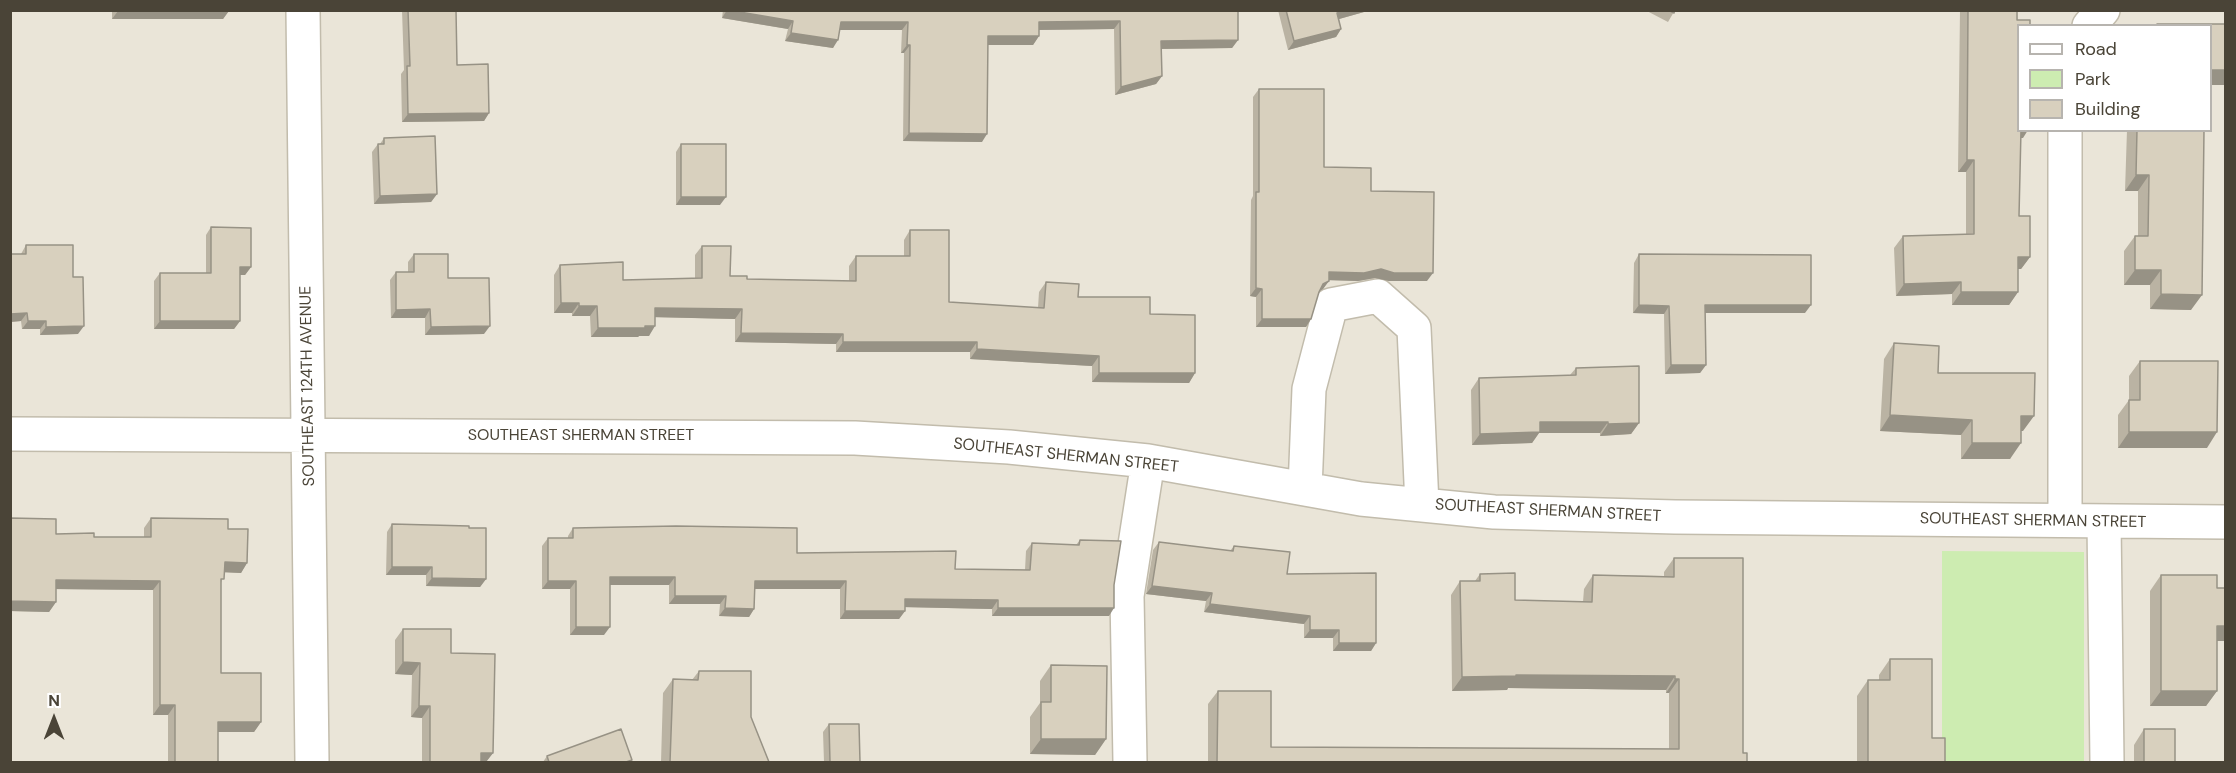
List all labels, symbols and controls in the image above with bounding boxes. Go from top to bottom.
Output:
legend [2017,24,2212,132]
text: Road [2075,37,2117,61]
text: Park [2075,67,2111,91]
text: Building [2075,97,2140,121]
street label: SOUTHEAST 124TH AVENUE [297,286,319,486]
street label: SOUTHEAST SHERMAN STREET [468,426,694,446]
street label: SOUTHEAST SHERMAN STREET [952,435,1180,477]
street label: SOUTHEAST SHERMAN STREET [1434,495,1662,527]
street label: SOUTHEAST SHERMAN STREET [1920,509,2146,533]
north arrow [24,689,84,749]
text: N [48,690,60,711]

